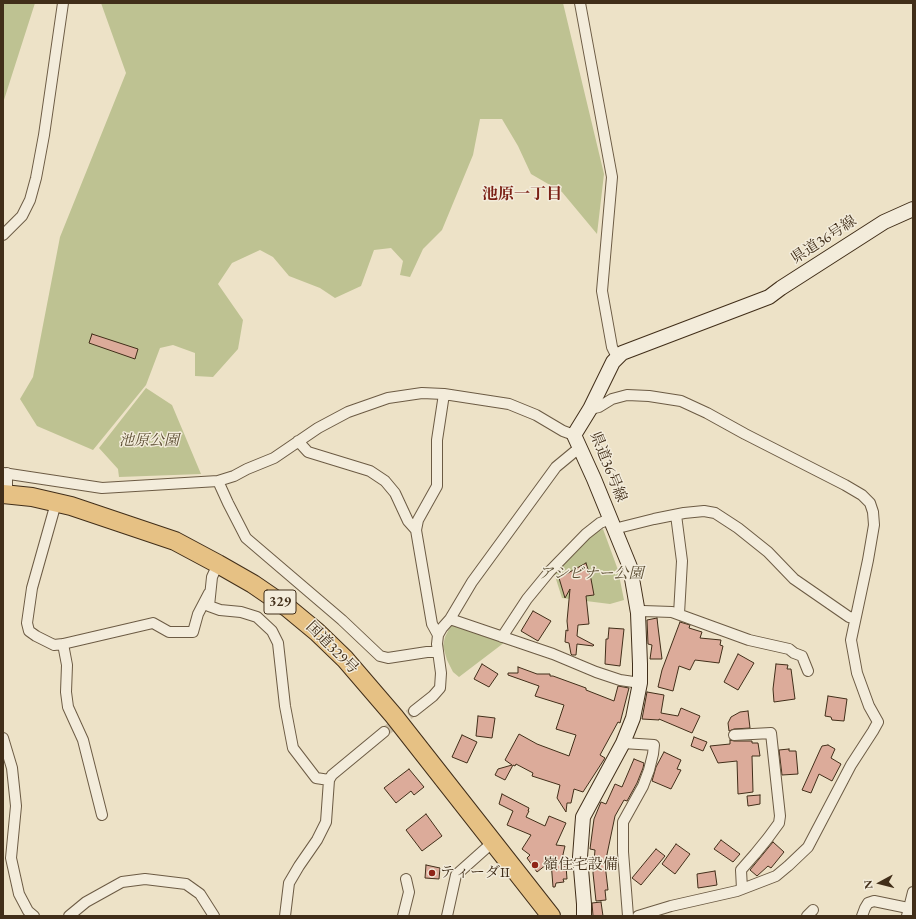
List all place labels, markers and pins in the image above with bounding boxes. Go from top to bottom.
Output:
place label: 嶺住宅設備 [543,856,618,874]
marker: 嶺住宅設備 [530,860,540,870]
place label: ティーダⅡ [440,864,510,882]
marker: ティーダⅡ [427,868,437,878]

